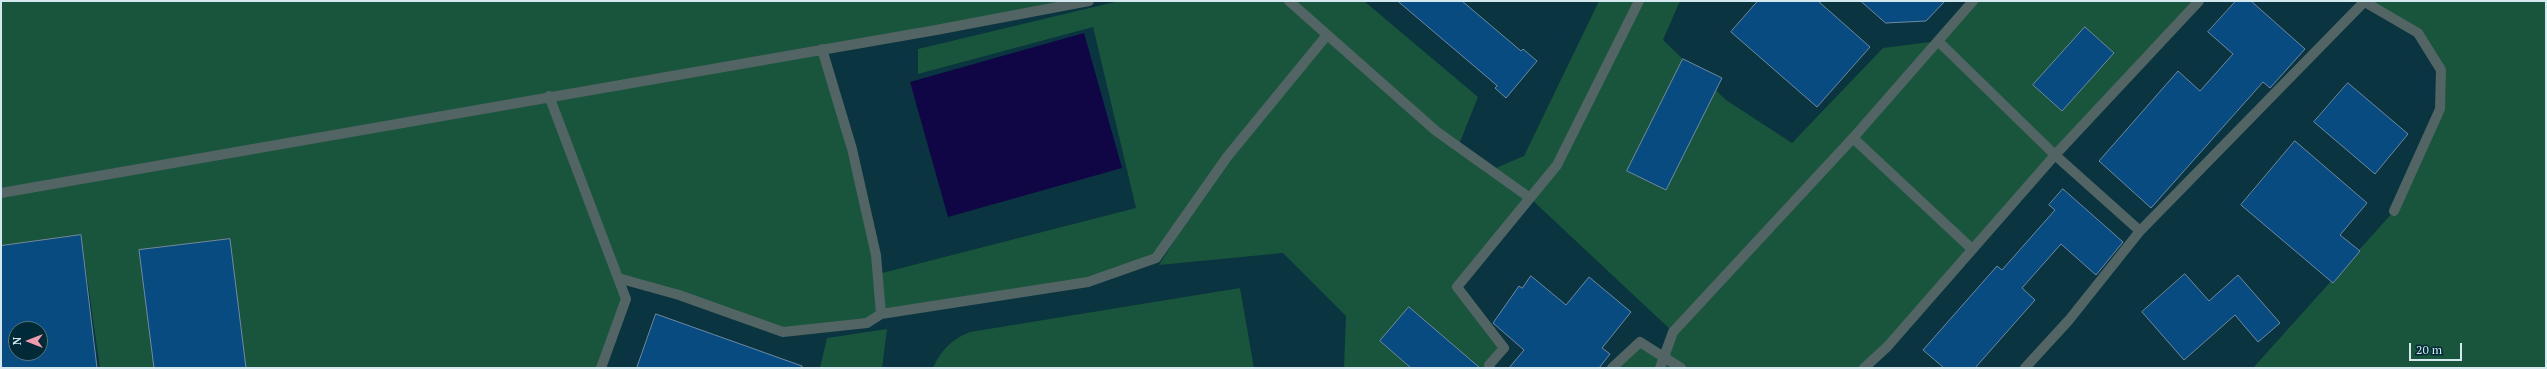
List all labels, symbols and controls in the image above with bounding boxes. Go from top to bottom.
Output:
north arrow [8,321,48,361]
scale bar [2411,335,2464,361]
text: N [10,337,24,345]
text: 20 m [2416,342,2442,357]

